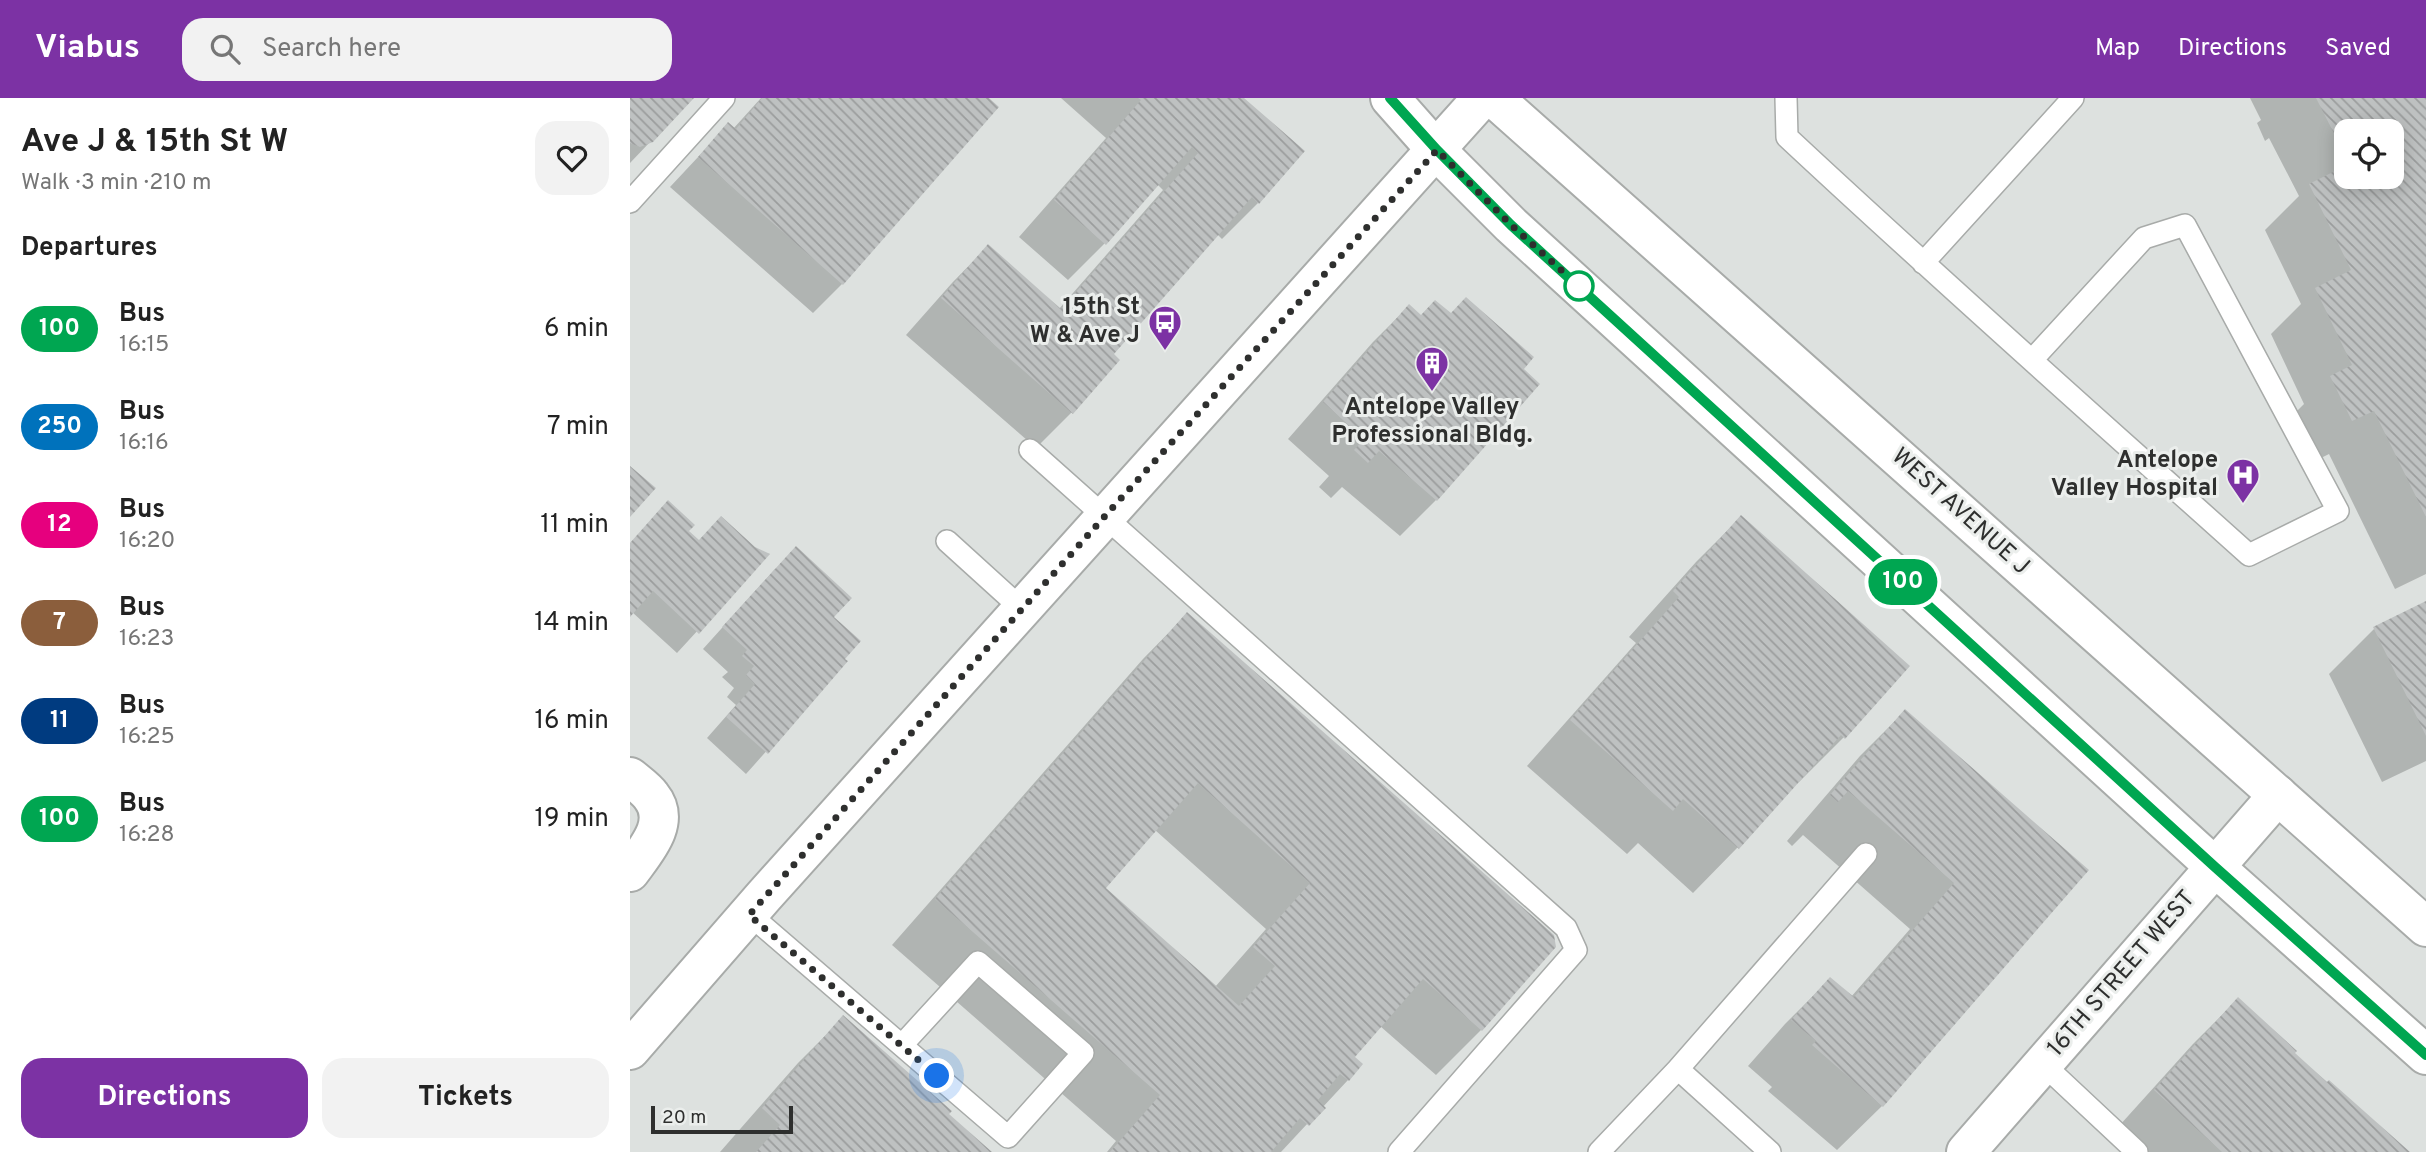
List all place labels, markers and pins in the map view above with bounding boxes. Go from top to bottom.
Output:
unlabelled marker [1564,271,1594,301]
place label: 15th St W & Ave J [1030,293,1140,351]
bus stop icon: 15th St W & Ave J [1146,303,1184,352]
building icon: Antelope Valley Professional Bldg. [1413,344,1451,393]
place label: Antelope Valley Professional Bldg. [1331,393,1533,451]
place label: Antelope Valley Hospital [2051,446,2218,504]
hospital icon: Antelope Valley Hospital [2224,456,2262,505]

